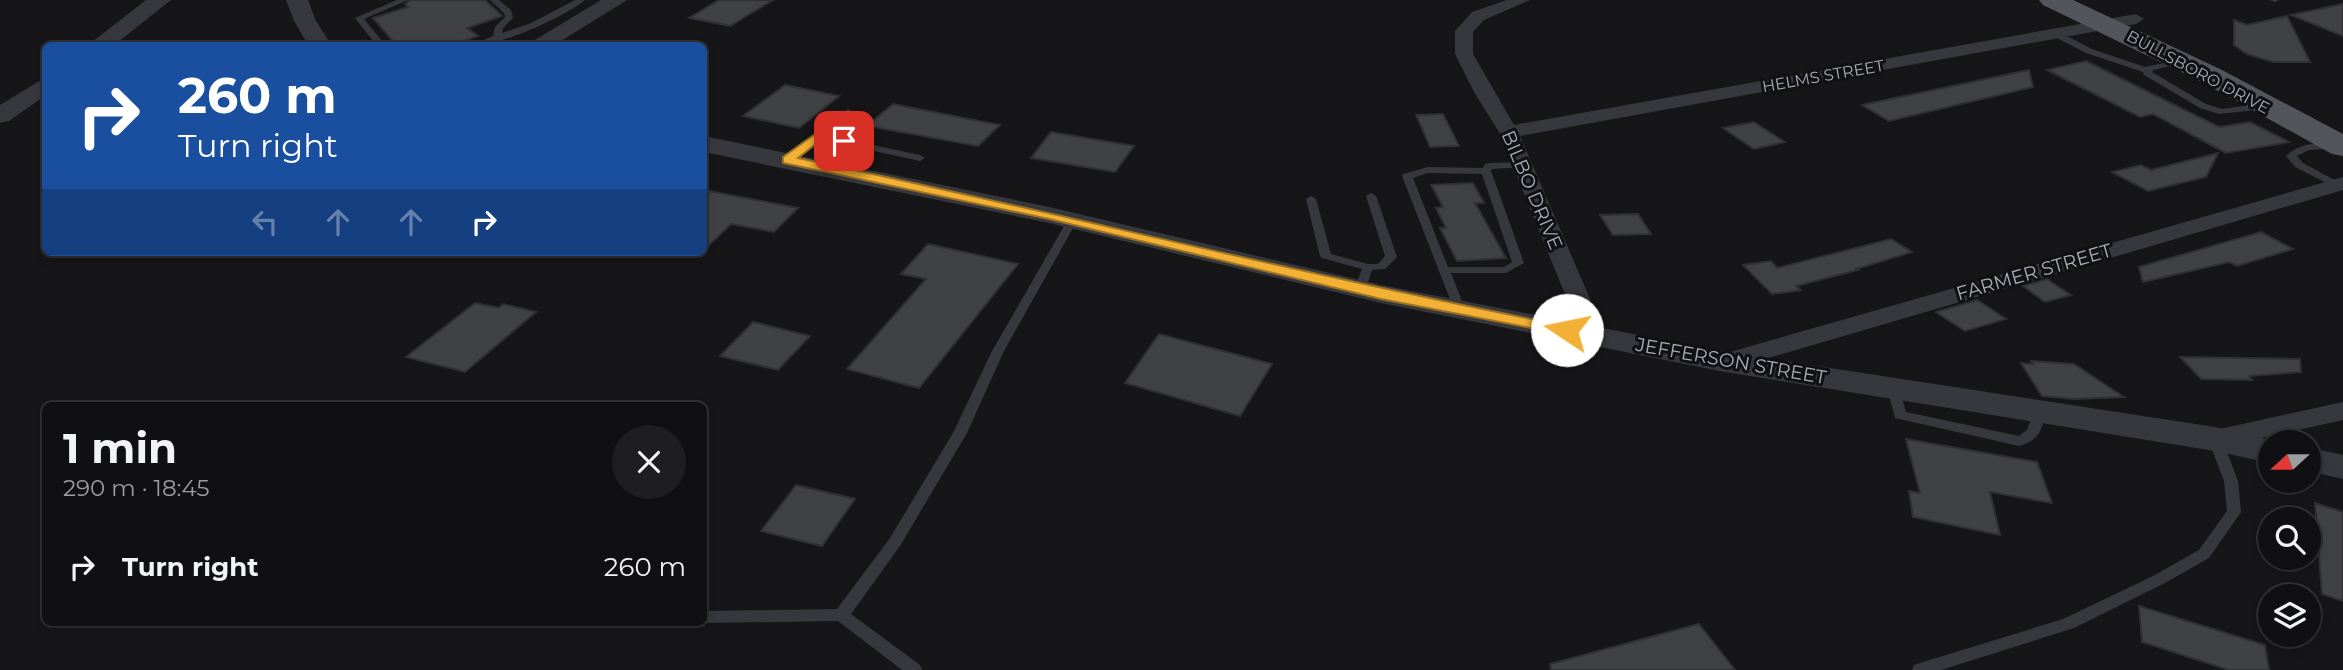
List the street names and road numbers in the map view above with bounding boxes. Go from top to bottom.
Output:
street label: BULLSBORO DRIVE [2123,26,2273,118]
street label: HELMS STREET [1761,56,1886,96]
street label: BILBO DRIVE [1497,127,1567,253]
street label: FARMER STREET [1954,239,2115,305]
street label: JEFFERSON STREET [1633,333,1828,389]

